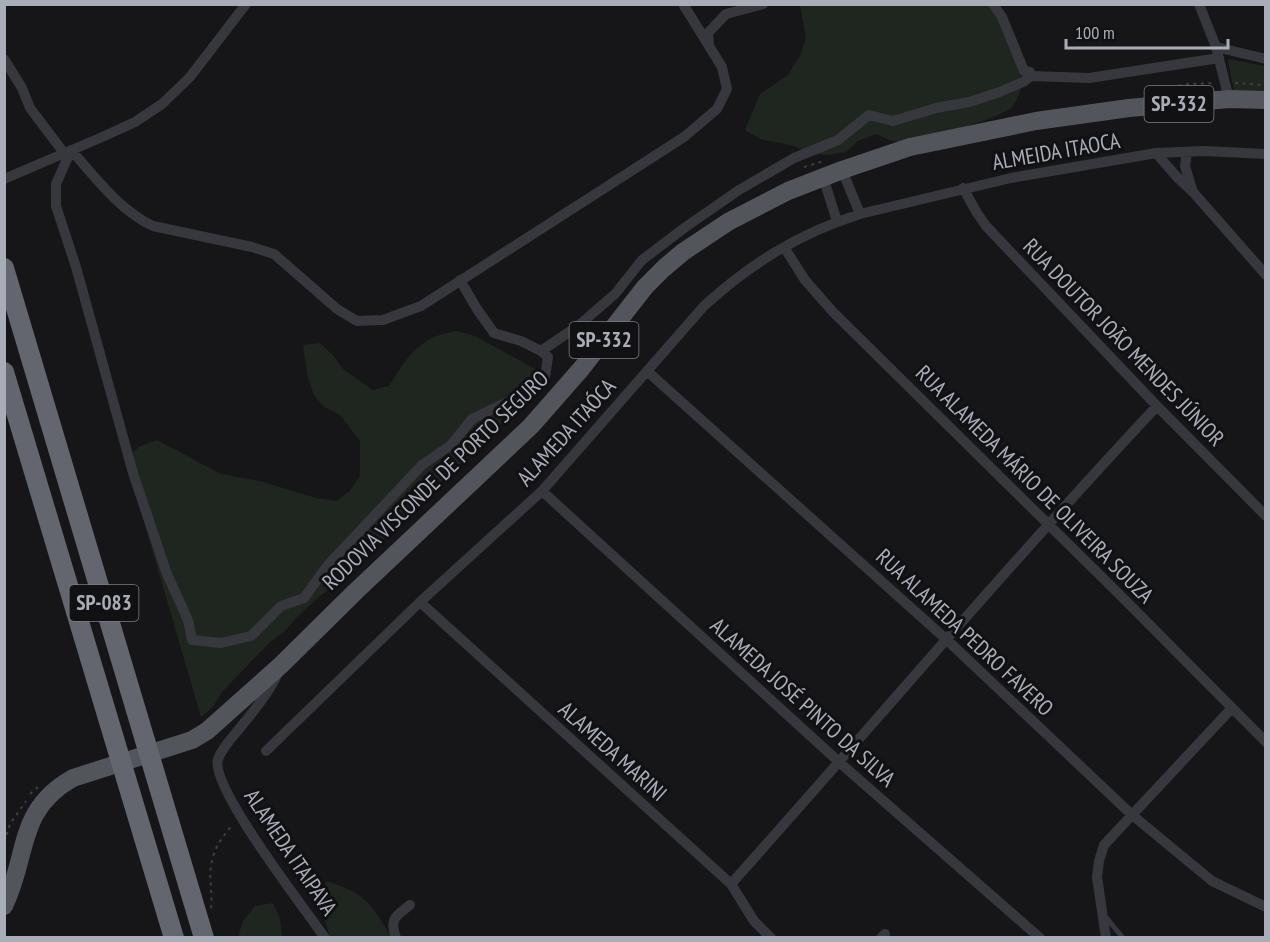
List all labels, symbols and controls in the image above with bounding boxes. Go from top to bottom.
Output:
scale bar [1066,12,1228,50]
text: 100 m [1075,21,1115,44]
road number: SP-332 [1144,86,1214,122]
street label: ALMEIDA ITAOCA [990,126,1123,176]
street label: RUA DOUTOR JOÃO MENDES JÚNIOR [1017,232,1231,452]
road number: SP-332 [570,322,638,358]
street label: RUA ALAMEDA MÁRIO DE OLIVEIRA SOUZA [910,359,1160,609]
street label: RODOVIA VISCONDE DE PORTO SEGURO [316,364,554,596]
street label: ALAMEDA ITAÓCA [511,372,622,491]
street label: RUA ALAMEDA PEDRO FAVERO [870,542,1060,722]
road number: SP-083 [70,585,138,621]
street label: ALAMEDA JOSÉ PINTO DA SILVA [705,611,902,793]
street label: ALAMEDA MARINI [553,695,673,807]
street label: ALAMEDA ITAIPAVA [238,784,344,921]

